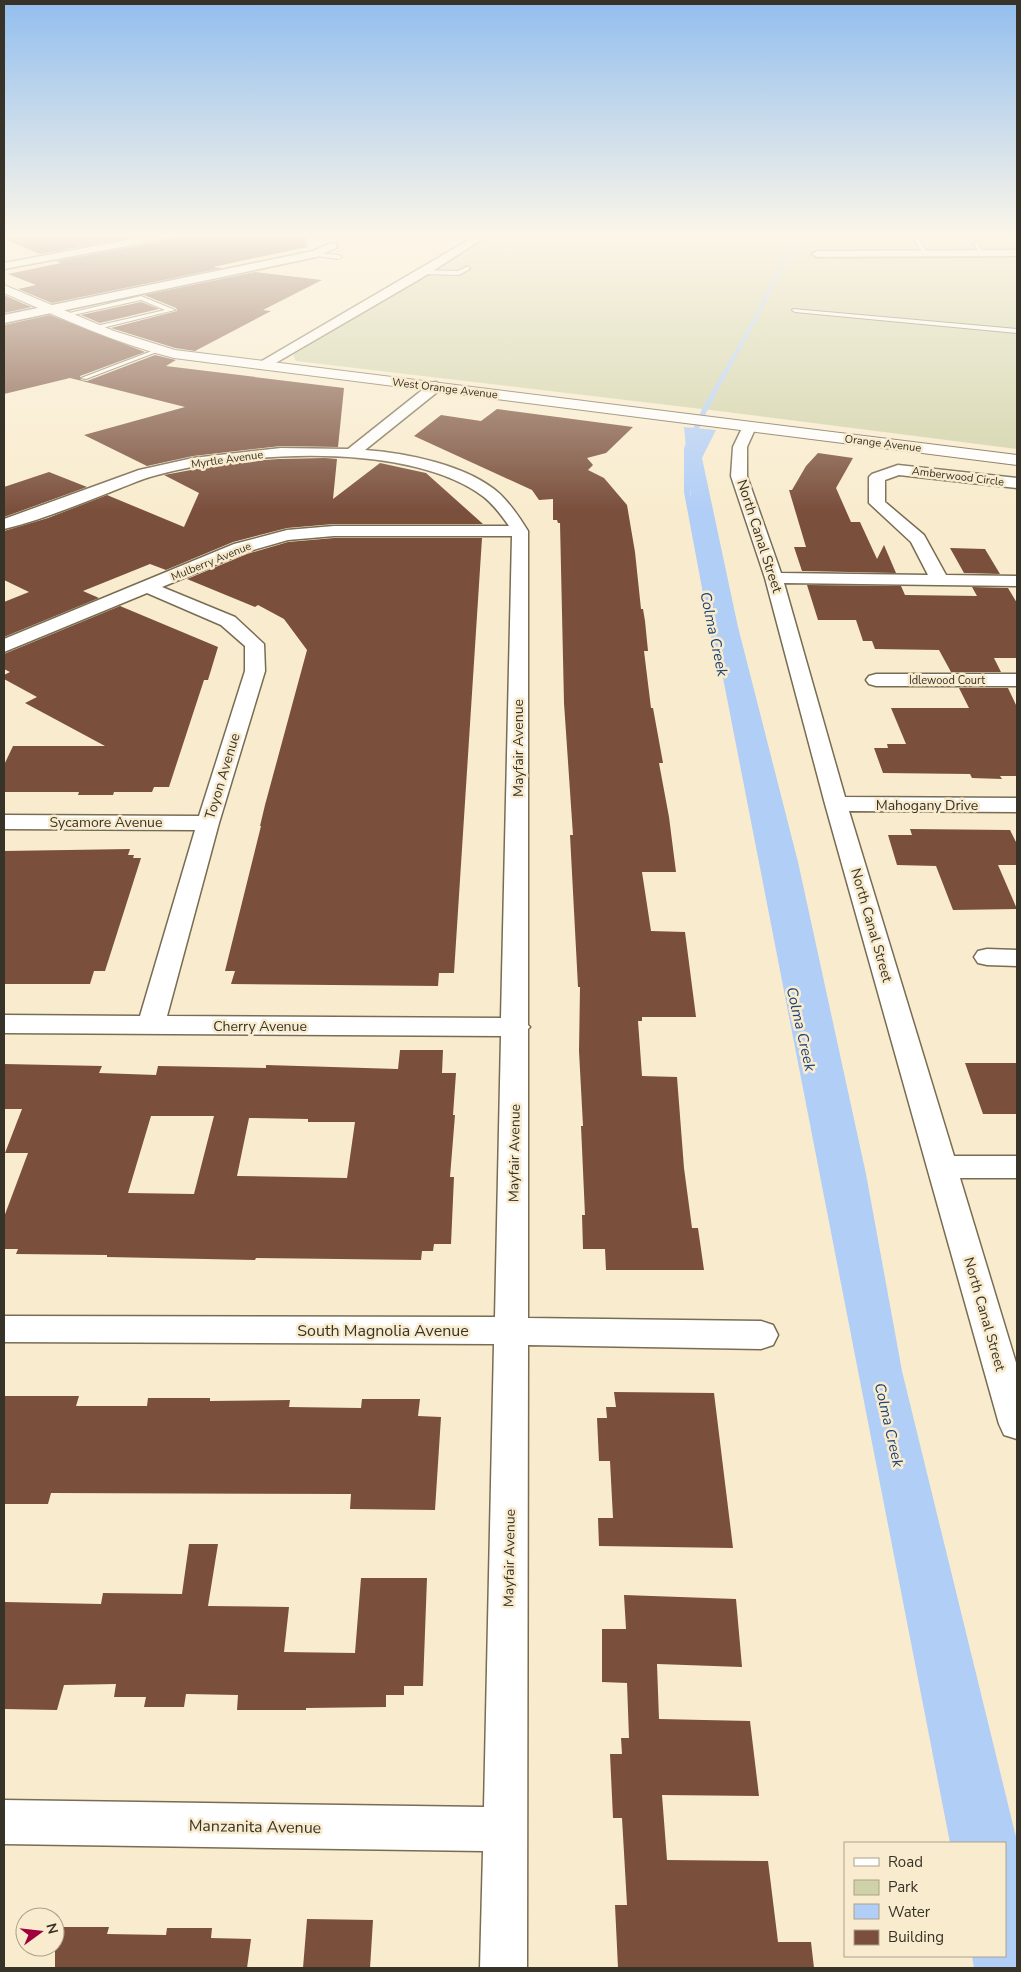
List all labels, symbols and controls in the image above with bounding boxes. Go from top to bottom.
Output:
street label: West Orange Avenue [391,375,499,402]
street label: Orange Avenue [844,431,922,456]
street label: Myrtle Avenue [190,447,264,472]
street label: Amberwood Circle [911,463,1005,490]
street label: North Canal Street [732,477,787,595]
street label: Mulberry Avenue [169,538,254,584]
water label: Colma Creek [695,590,733,679]
street label: Idlewood Court [909,673,985,688]
street label: Mayfair Avenue [509,699,528,797]
street label: Toyon Avenue [200,731,245,822]
street label: Mahogany Drive [876,796,978,815]
street label: Sycamore Avenue [50,813,162,832]
street label: North Canal Street [846,866,897,985]
water label: Colma Creek [782,985,821,1074]
street label: Cherry Avenue [213,1017,307,1036]
street label: Mayfair Avenue [504,1104,525,1202]
street label: North Canal Street [959,1255,1010,1374]
street label: South Magnolia Avenue [297,1320,469,1342]
water label: Colma Creek [870,1381,909,1470]
street label: Mayfair Avenue [499,1509,520,1607]
street label: Manzanita Avenue [189,1815,321,1839]
legend [844,1842,1006,1957]
text: Road [888,1852,923,1872]
text: Park [888,1877,918,1897]
text: Water [888,1902,931,1922]
north arrow [15,1907,65,1957]
text: N [42,1921,63,1936]
text: Building [888,1927,944,1947]

